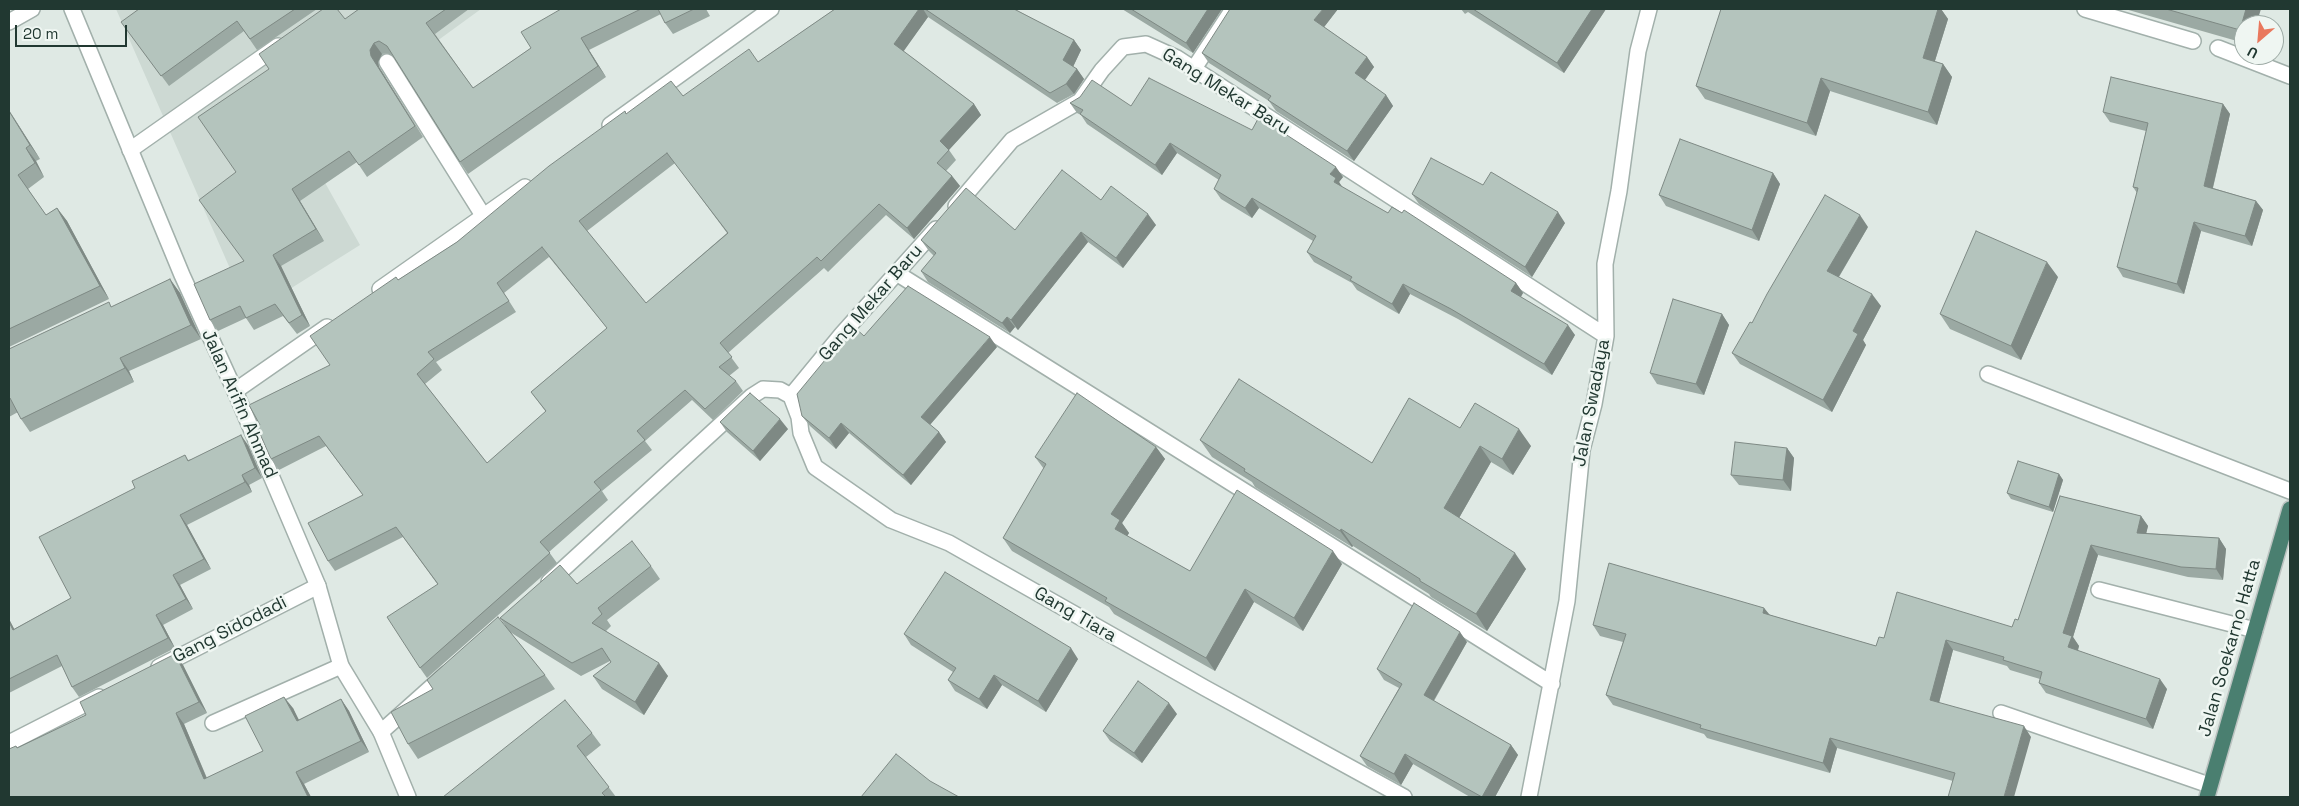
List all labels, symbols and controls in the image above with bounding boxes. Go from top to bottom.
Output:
scale bar [18,15,130,47]
north arrow [2234,15,2284,65]
text: 20 m [23,24,58,43]
text: U [2244,42,2261,63]
street label: Gang Mekar Baru [1158,44,1294,140]
street label: Gang Mekar Baru [815,240,927,366]
street label: Jalan Arifin Ahmad [196,326,282,482]
street label: Jalan Swadaya [1569,337,1615,469]
street label: Jalan Soekarno Hatta [2194,557,2266,739]
street label: Gang Tiara [1030,583,1120,647]
street label: Gang Sidodadi [169,592,291,668]

